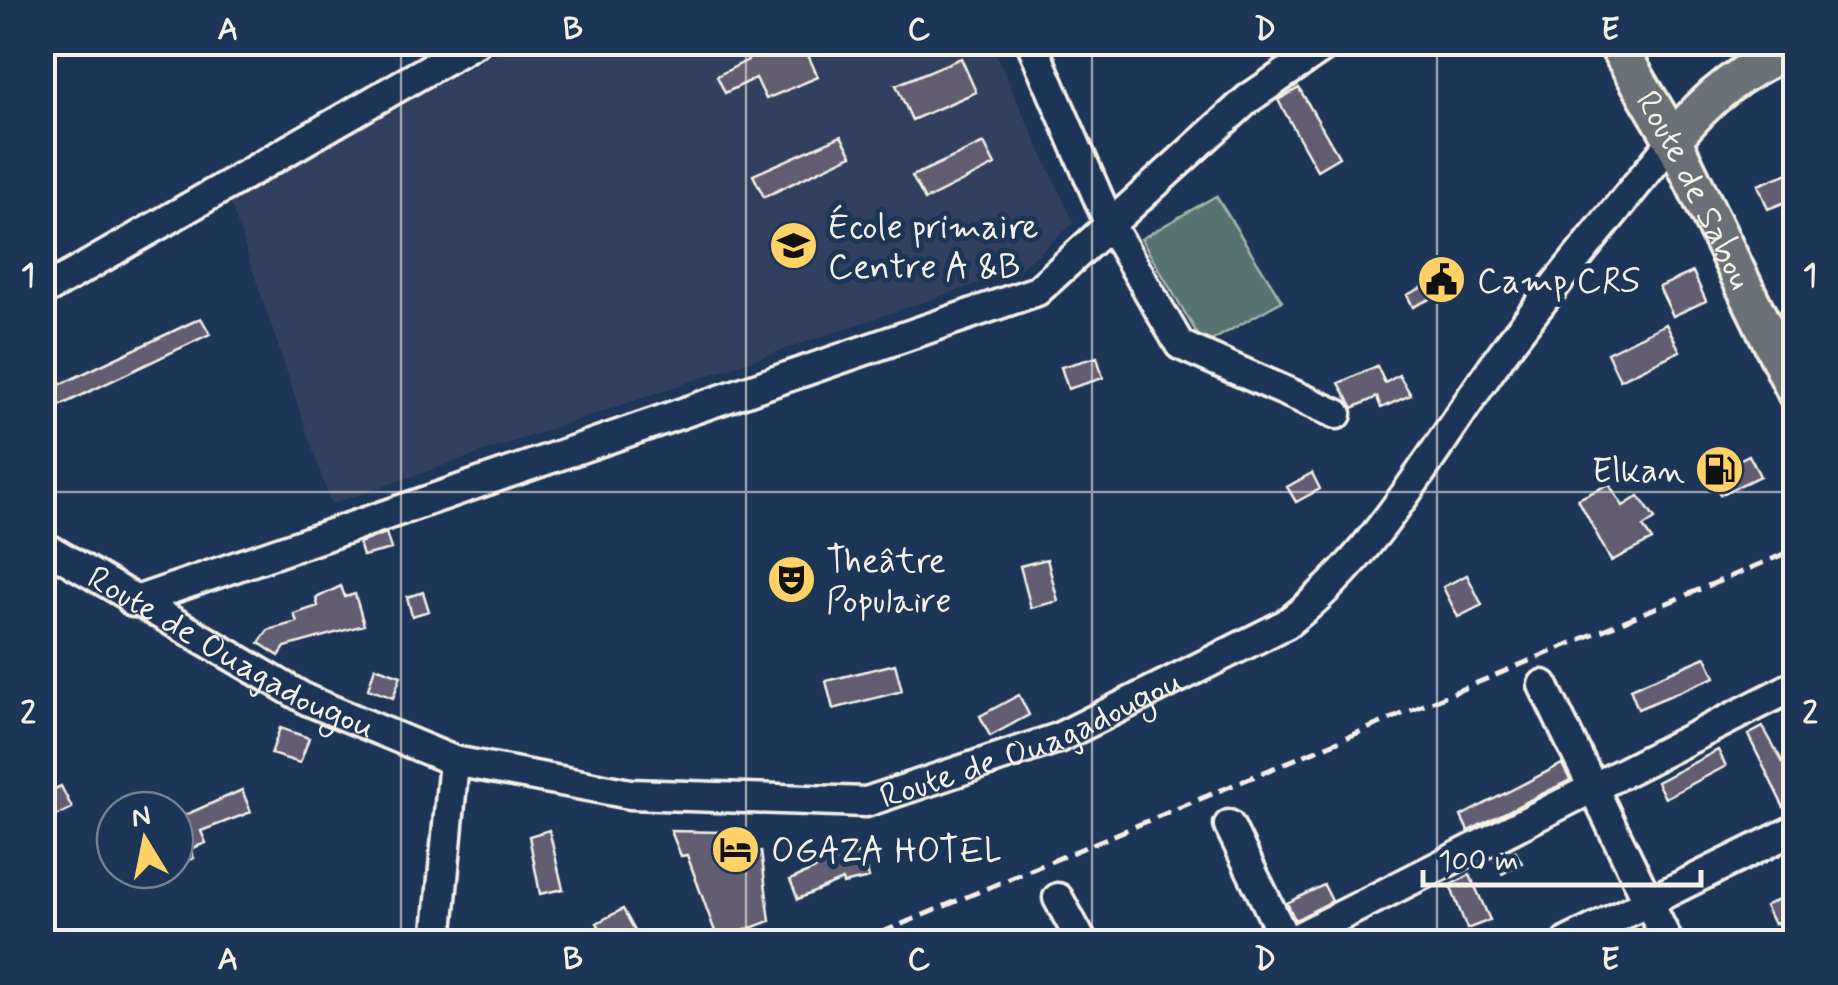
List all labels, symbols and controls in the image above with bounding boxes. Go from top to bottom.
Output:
text: A [218,9,238,51]
text: B [563,9,583,51]
text: C [908,9,931,51]
text: D [1254,9,1276,51]
text: E [1601,9,1620,51]
street label: Route de Sabou [1624,82,1763,297]
place label: École primaire Centre A &B [828,204,1039,291]
school or university icon: École primaire Centre A &B [767,220,819,272]
public building icon: Camp CRS [1416,254,1468,306]
text: 1 [21,255,35,297]
text: 1 [1803,255,1817,297]
place label: Camp CRS [1477,259,1640,305]
fuel station icon: Elkan [1694,444,1746,496]
place label: Elkan [1592,449,1685,495]
place label: Theâtre Populaire [826,539,952,625]
theatre icon: Theâtre Populaire [765,554,817,606]
street label: Route de Ouagadougou [78,556,382,751]
street label: Route de Ouagadougou [874,659,1190,821]
text: 2 [20,693,36,735]
text: 2 [1802,693,1818,735]
north arrow [95,790,195,890]
text: N [129,798,153,838]
hotel icon: OGAZA HOTEL [710,824,762,876]
scale bar [1423,825,1700,887]
place label: OGAZA HOTEL [771,829,1002,875]
text: 100 m [1438,842,1519,881]
text: A [218,939,238,981]
text: B [563,939,583,981]
text: C [908,939,931,981]
text: D [1254,939,1276,981]
text: E [1601,939,1620,981]

